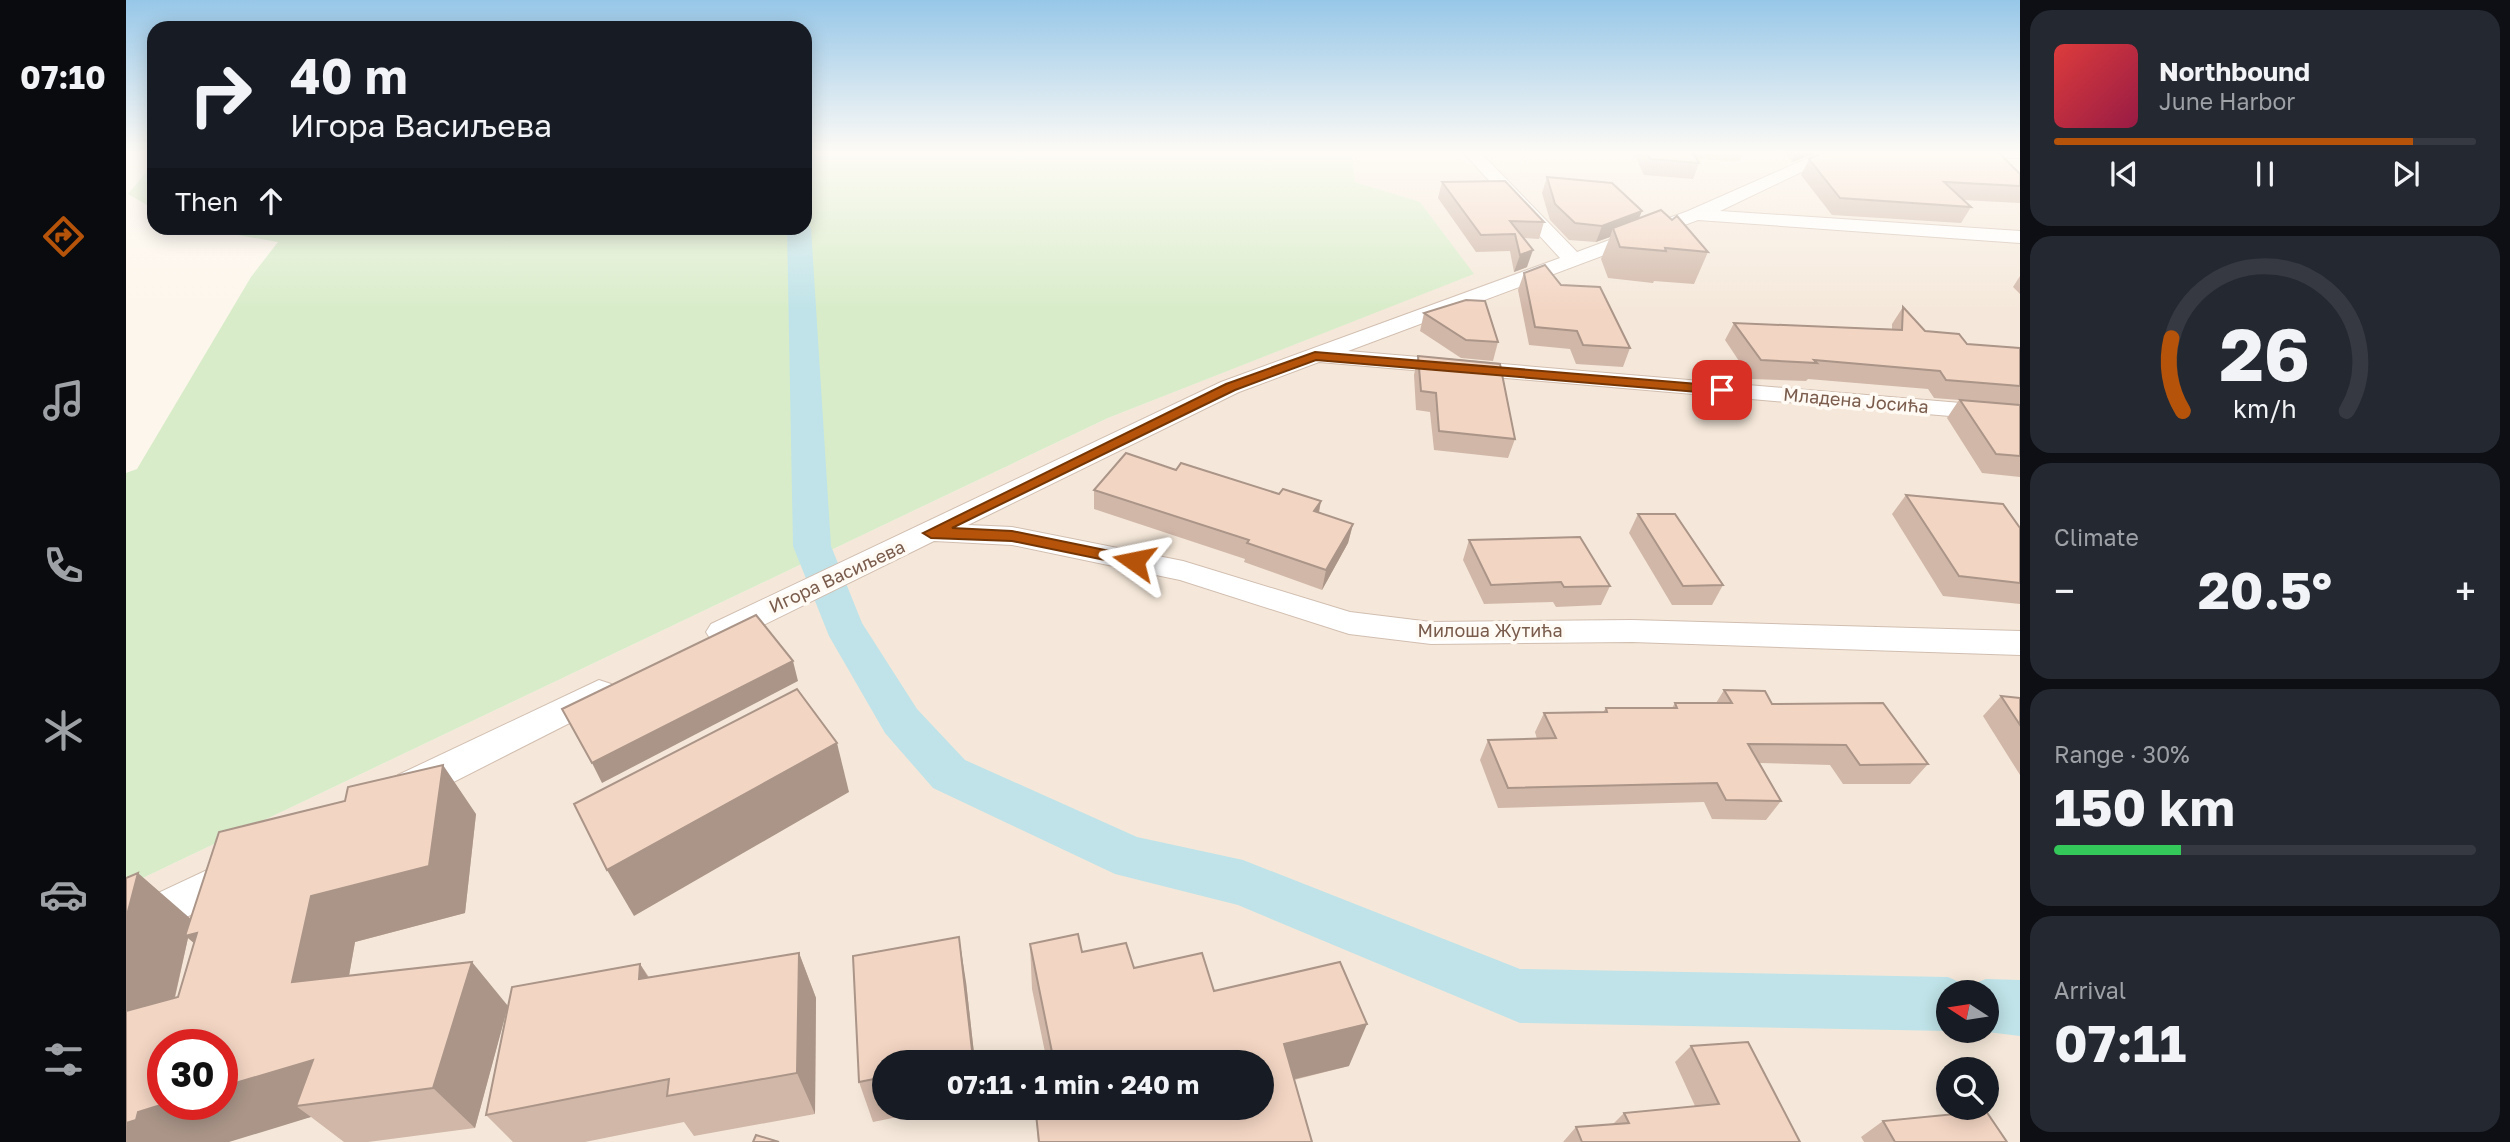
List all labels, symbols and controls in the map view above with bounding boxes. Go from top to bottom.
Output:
text: 40 m [290,46,408,105]
icon: right [175,49,266,140]
text: Northbound [2159,56,2310,87]
text: 07:10 [20,58,106,96]
text: June Harbor [2159,87,2295,115]
text: Игора Васиљева [290,106,552,144]
icon: previous [2105,155,2143,193]
icon: pause [2246,155,2284,193]
icon: next [2387,155,2425,193]
icon: ahead [252,182,290,220]
text: Then [175,186,238,217]
icon: directions [39,212,88,261]
text: 26 [2220,310,2310,397]
pin [1692,360,1752,420]
icon: arrive [1703,371,1741,409]
icon: music [39,376,88,425]
street label: Младена Јосића [1782,383,1930,417]
text: km/h [2233,392,2297,423]
text: Climate [2054,523,2139,551]
position arrow [1097,524,1171,598]
street label: Игора Васиљева [765,535,908,617]
icon: phone [39,541,88,590]
text: 20.5° [2198,558,2332,620]
text: − [2054,568,2075,613]
text: + [2455,568,2476,613]
street label: Милоша Жутића [1417,619,1563,641]
icon: climate [39,706,88,755]
text: Range · 30% [2054,740,2189,768]
text: 150 km [2054,775,2235,837]
icon: car [39,870,88,919]
text: Arrival [2054,976,2126,1004]
north arrow [1936,980,1998,1043]
map controls [1936,980,1999,1120]
text: 07:11 [2054,1011,2186,1073]
speed limit sign: 30 [147,1029,238,1120]
icon: filters [39,1035,88,1084]
button: search [1936,1057,1999,1120]
text: 07:11 · 1 min · 240 m [947,1069,1199,1100]

